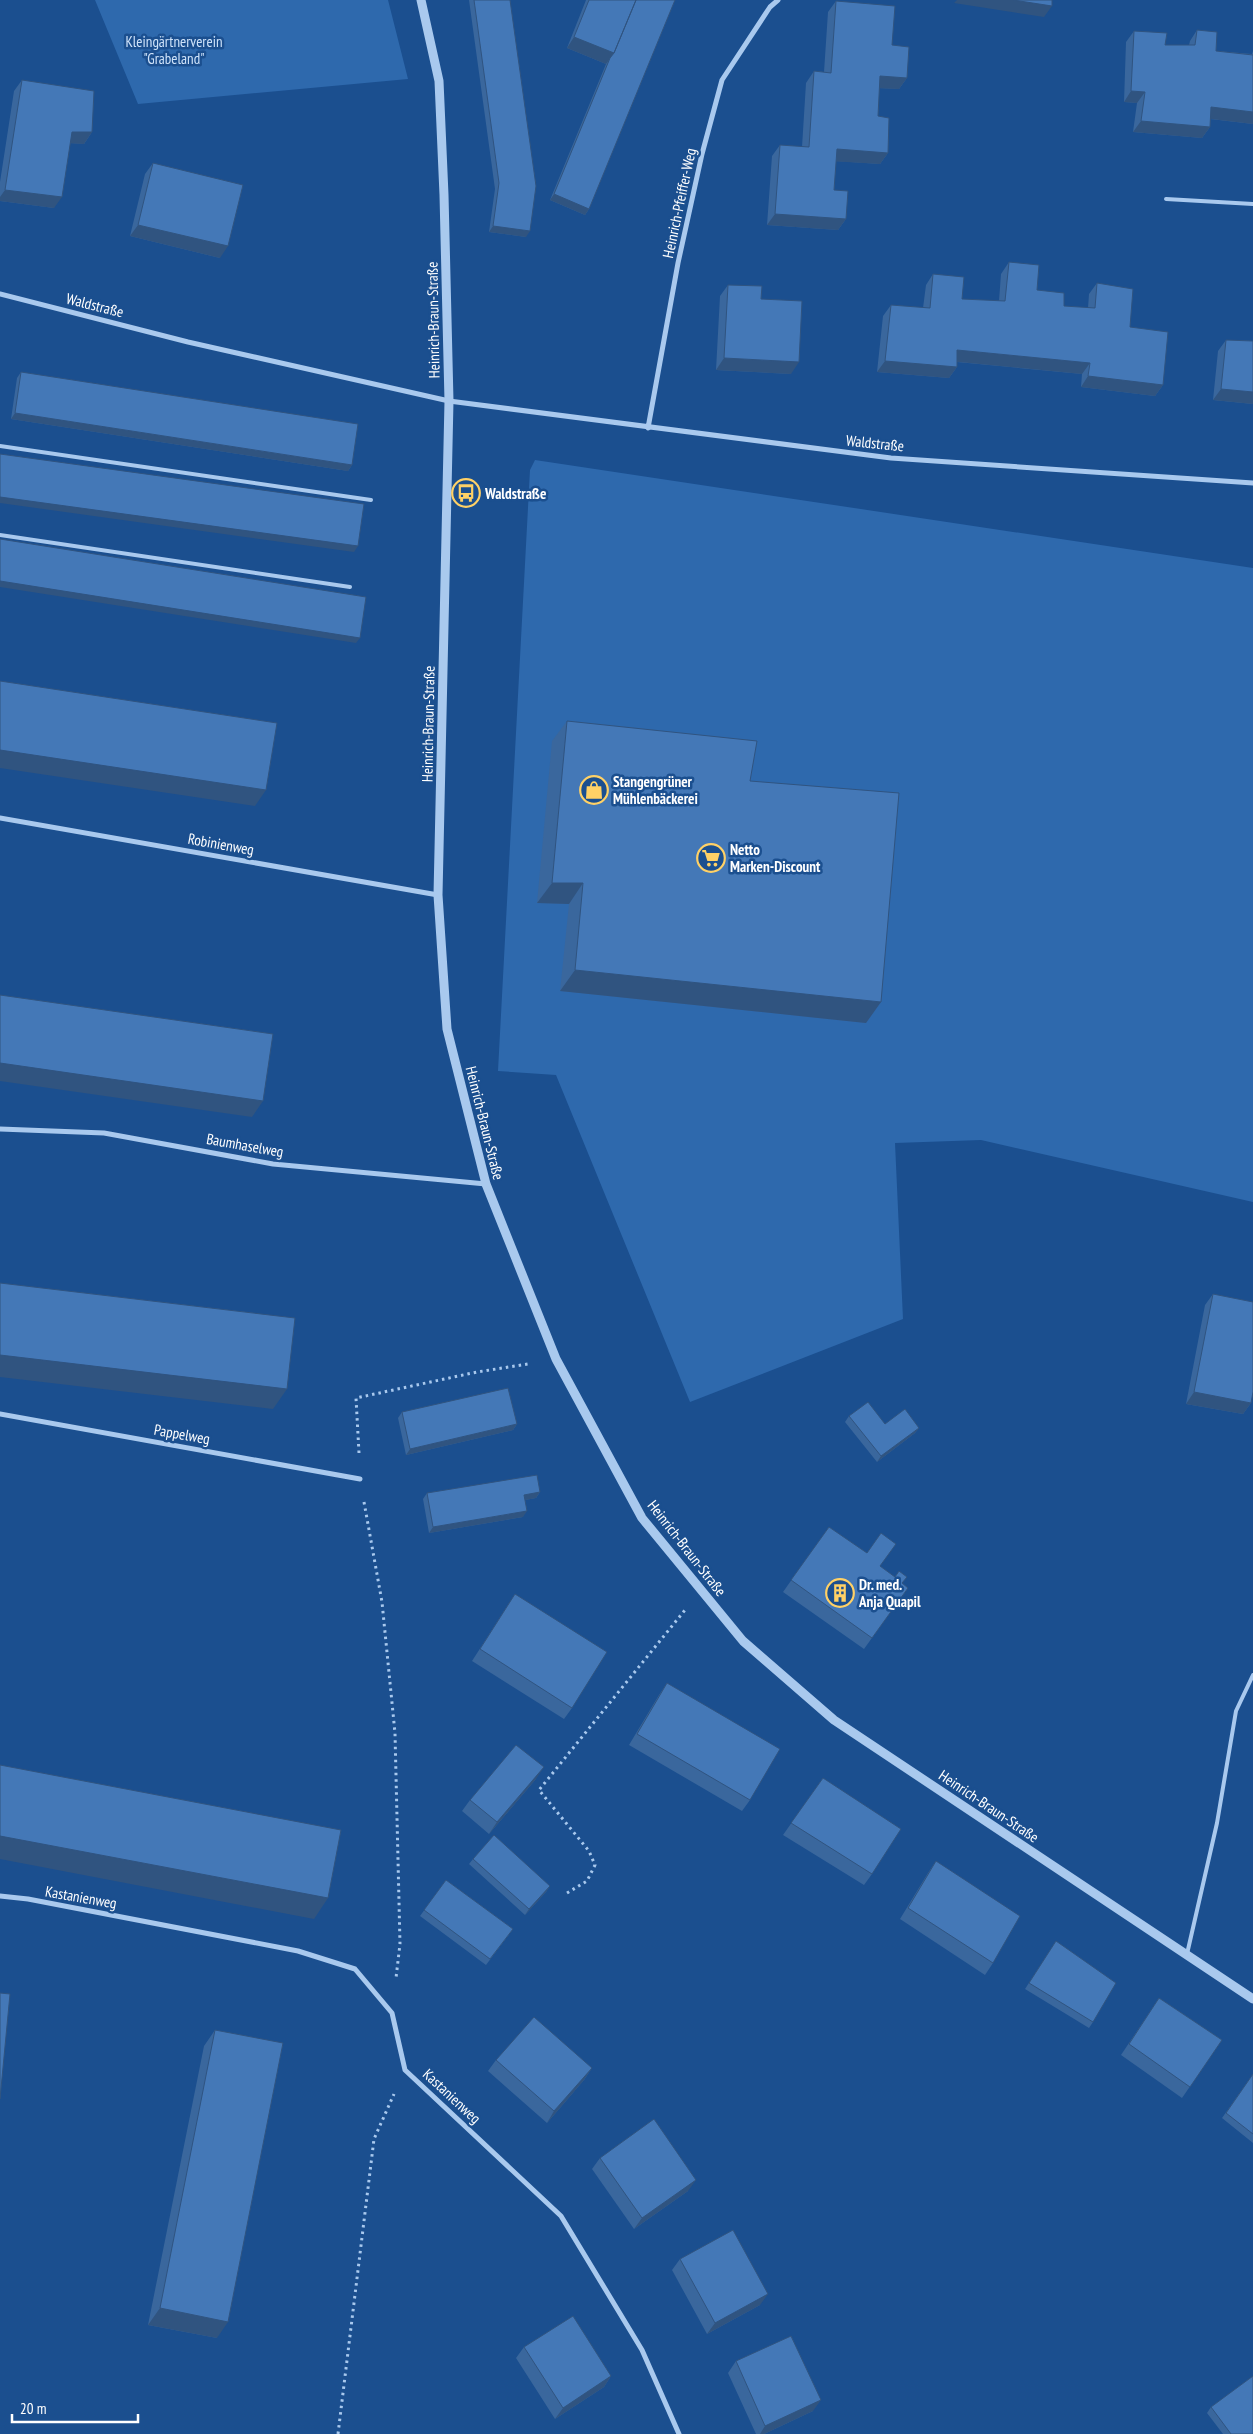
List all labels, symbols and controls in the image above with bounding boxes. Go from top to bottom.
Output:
park label: Kleingärtnerverein "Grabeland" [125,32,223,68]
street label: Heinrich-Pfeiffer-Weg [658,146,700,260]
street label: Heinrich-Braun-Straße [422,262,444,378]
street label: Waldstraße [64,289,126,321]
street label: Waldstraße [845,431,905,455]
bus stop icon: Waldstraße [451,478,481,508]
place label: Waldstraße [484,484,546,503]
street label: Heinrich-Braun-Straße [417,666,439,782]
place label: Stangengrüner Mühlenbäckerei [613,772,698,808]
shop icon: Stangengrüner Mühlenbäckerei [579,775,609,805]
street label: Robinienweg [186,829,256,859]
place label: Netto Marken-Discount [730,840,821,876]
supermarket icon: Netto Marken-Discount [696,843,726,873]
street label: Heinrich-Braun-Straße [462,1064,508,1182]
street label: Baumhaselweg [205,1129,285,1161]
street label: Pappelweg [153,1420,211,1448]
street label: Heinrich-Braun-Straße [644,1496,730,1600]
place label: Dr. med. Anja Quapil [858,1575,921,1611]
building icon: Dr. med. Anja Quapil [825,1578,855,1608]
street label: Heinrich-Braun-Straße [935,1766,1043,1846]
street label: Kastanienweg [44,1881,118,1913]
street label: Kastanienweg [419,2064,485,2128]
scale bar [12,2392,139,2424]
text: 20 m [20,2399,46,2418]

